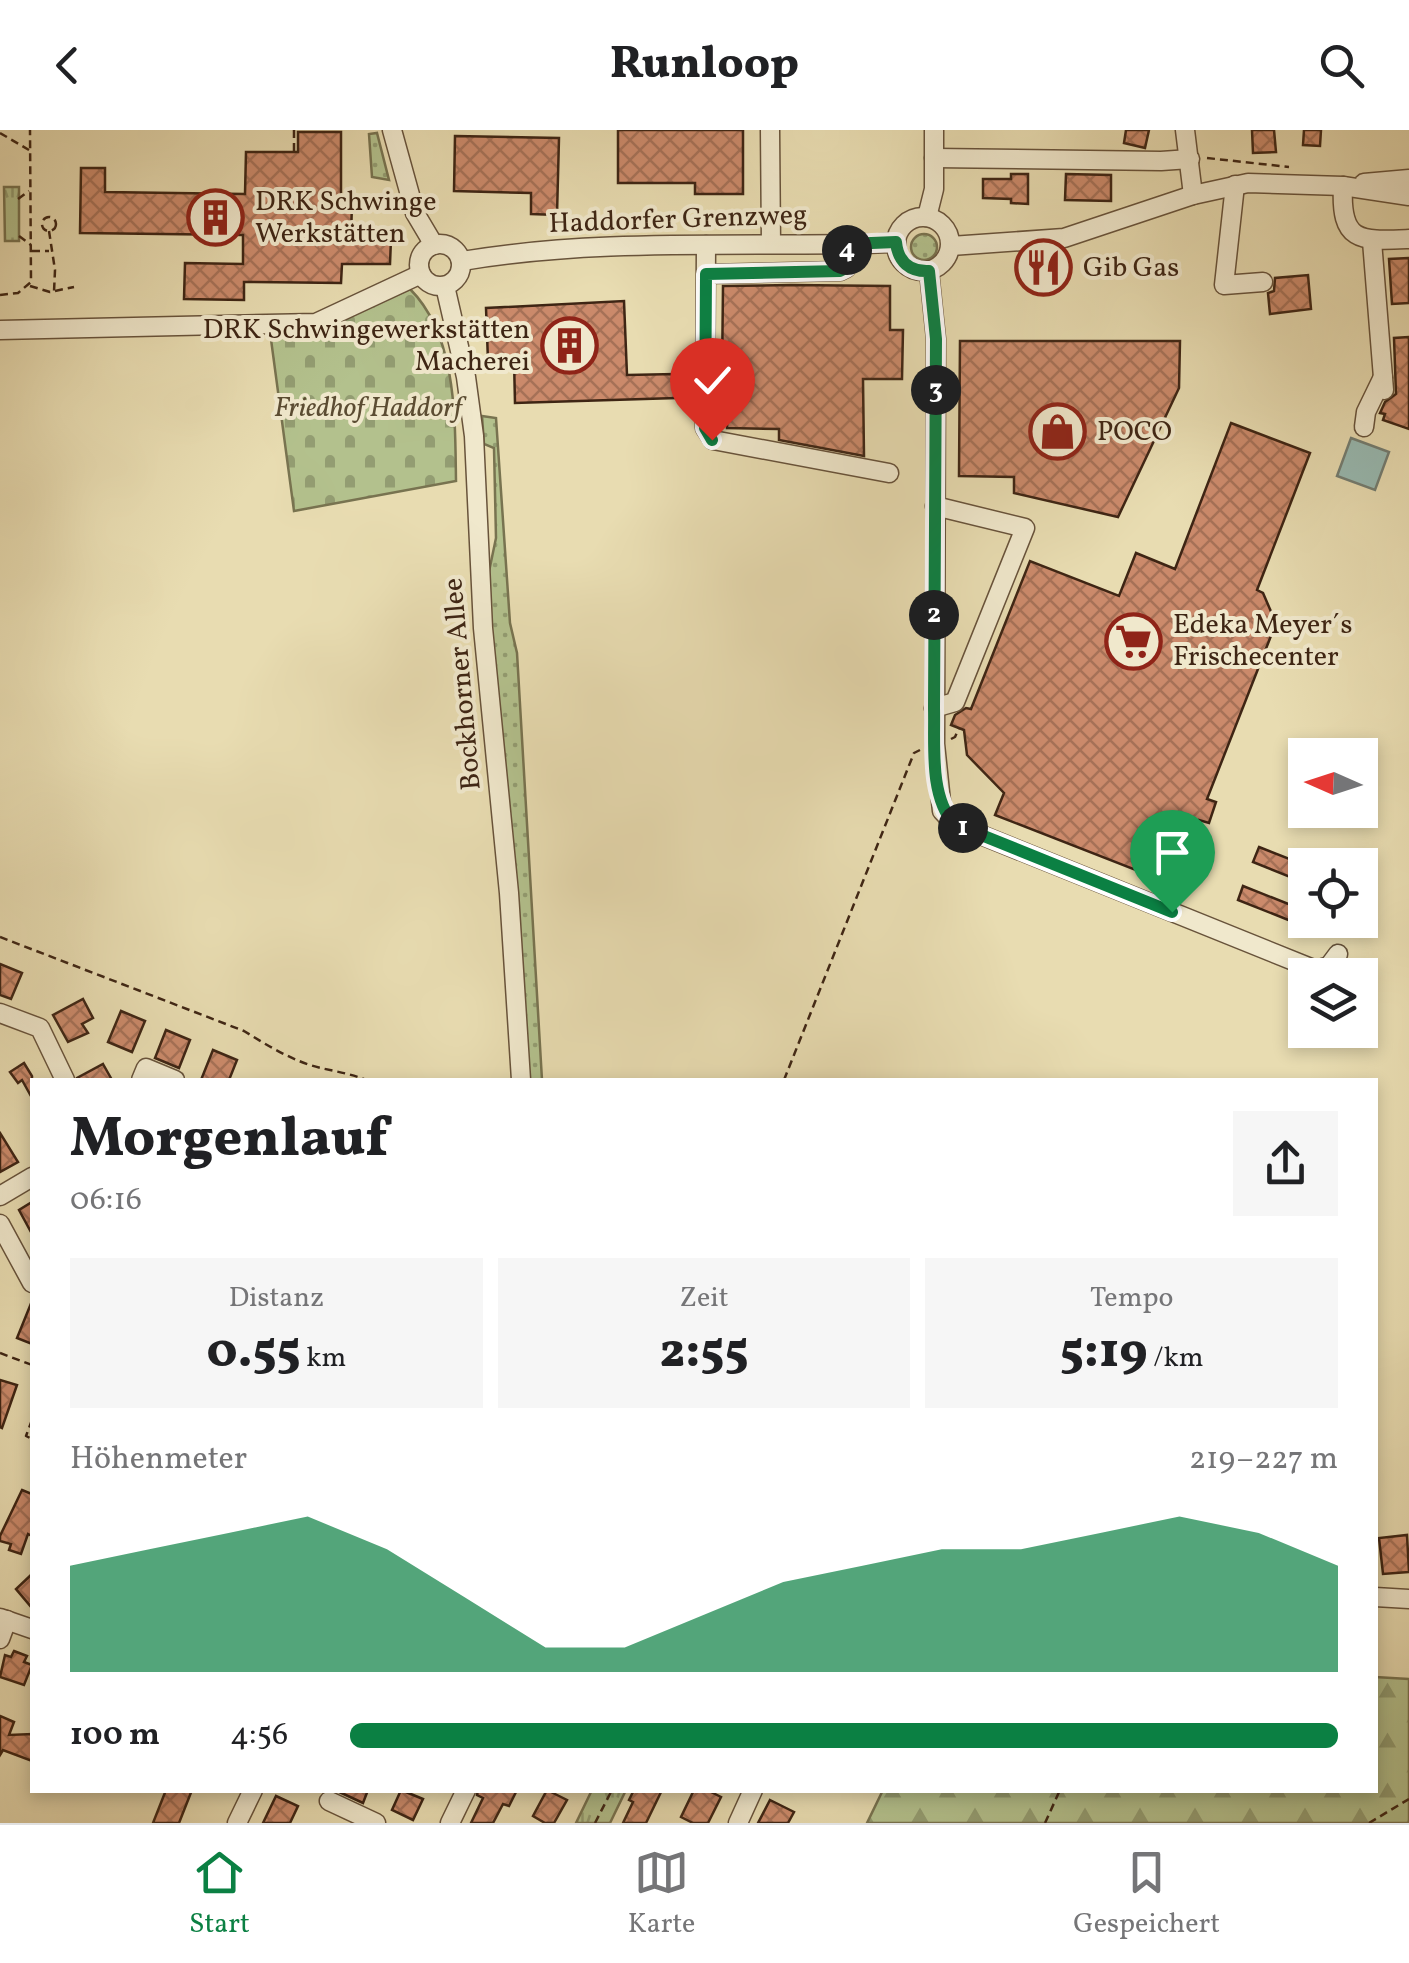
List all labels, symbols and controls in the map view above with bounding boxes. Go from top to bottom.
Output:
text: Runloop [610,34,799,97]
icon: back [40,38,95,93]
icon: search [1314,38,1369,93]
place label: DRK Schwinge Werkstätten [255,183,436,254]
building icon: DRK Schwinge Werkstätten [186,188,246,248]
street label: Haddorfer Grenzweg [548,196,808,244]
pin: 4 [822,225,872,275]
text: 4 [839,230,855,269]
restaurant icon: Gib Gas [1014,238,1074,298]
place label: Gib Gas [1083,249,1179,288]
place label: DRK Schwingewerkstätten Macherei [203,311,530,382]
building icon: DRK Schwingewerkstätten Macherei [539,316,599,376]
pin [670,338,755,441]
icon: check [685,353,740,408]
pin: 3 [911,365,961,415]
text: 3 [929,370,943,409]
park label: Friedhof Haddorf [274,389,467,428]
shop icon: POCO [1028,402,1088,462]
place label: POCO [1097,413,1172,452]
street label: Bockhorner Allee [434,576,492,792]
pin: 2 [909,590,959,640]
text: 2 [927,595,941,634]
place label: Edeka Meyer´s Frischecenter [1173,606,1352,677]
supermarket icon: Edeka Meyer´s Frischecenter [1104,611,1164,671]
north arrow [1288,738,1378,828]
map controls [1288,738,1378,1048]
pin: 1 [938,803,988,853]
text: 1 [957,808,969,847]
pin [1130,810,1215,913]
icon: arrive [1145,825,1200,880]
button: locate [1288,848,1378,938]
button: layers [1288,958,1378,1048]
text: Morgenlauf [70,1103,388,1179]
button: share [1233,1111,1338,1216]
text: 06:16 [70,1179,142,1223]
text: Distanz [229,1279,324,1318]
text: Zeit [679,1279,729,1318]
text: Tempo [1090,1279,1173,1318]
text: 0.55 [206,1318,301,1388]
text: 2:55 [660,1318,748,1388]
text: 5:19 [1060,1318,1148,1388]
text: km [301,1339,346,1378]
text: /km [1148,1339,1204,1378]
text: Höhenmeter [70,1438,247,1482]
text: 219–227 m [1189,1438,1338,1482]
text: 100 m [70,1714,160,1758]
text: 4:56 [230,1714,288,1758]
tab: Start [189,1845,250,1944]
tab: Karte [628,1845,695,1944]
tab: Gespeichert [1073,1845,1220,1944]

